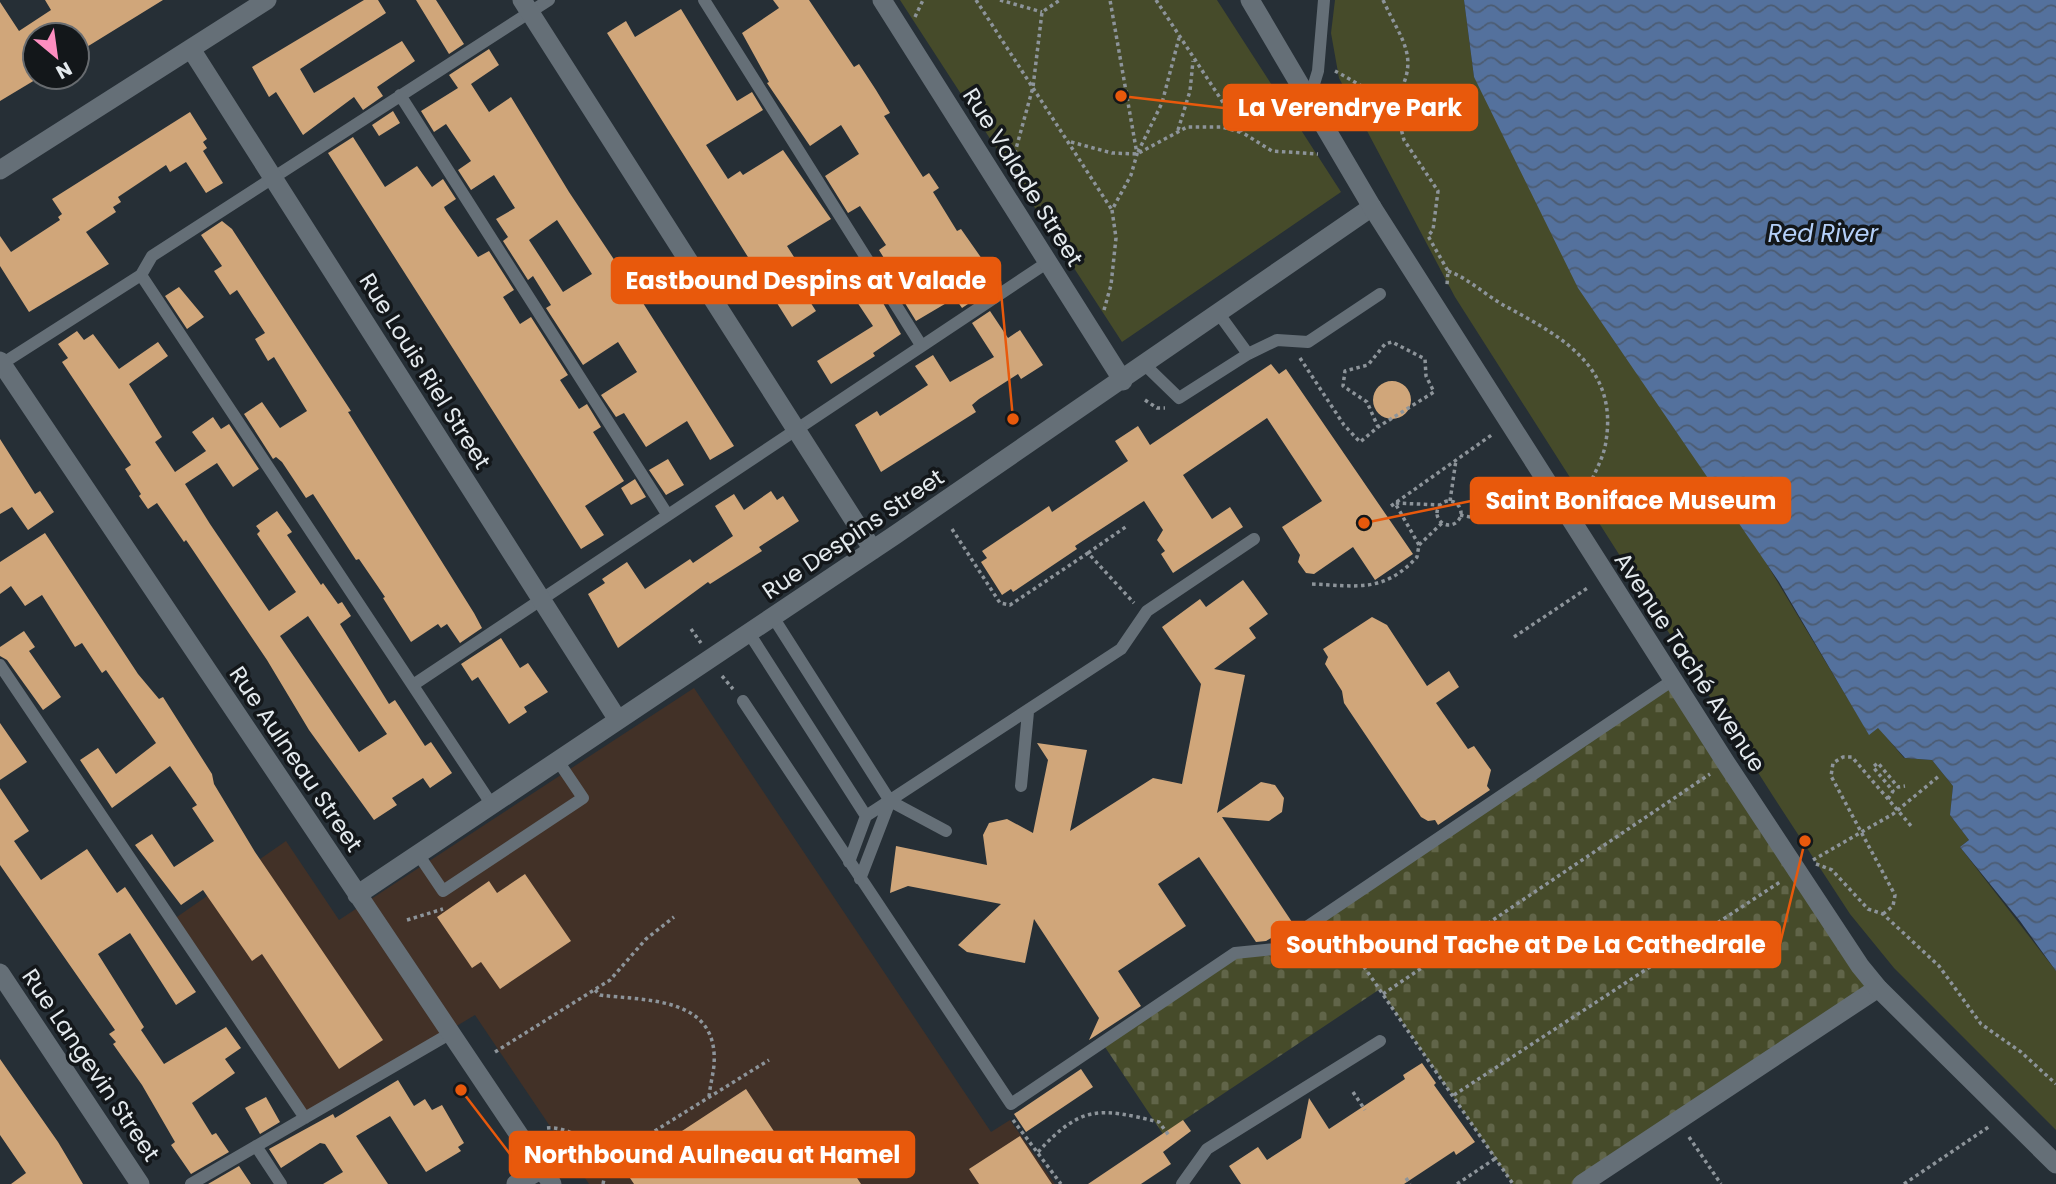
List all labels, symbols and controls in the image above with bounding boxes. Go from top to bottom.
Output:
north arrow [21,21,91,91]
text: N [51,55,77,86]
street label: Rue Valade Street [955,82,1091,272]
callout: La Verendrye Park [1224,85,1477,130]
text: La Verendrye Park [1238,91,1462,124]
water label: Red River [1768,217,1879,250]
callout: Eastbound Despins at Valade [612,258,1000,303]
text: Eastbound Despins at Valade [626,264,987,297]
street label: Rue Louis Riel Street [352,267,498,475]
street label: Rue Despins Street [756,461,950,607]
callout: Saint Boniface Museum [1471,478,1790,523]
text: Saint Boniface Museum [1486,484,1776,517]
street label: Avenue Taché Avenue [1607,546,1773,778]
street label: Rue Aulneau Street [222,660,370,858]
callout: Southbound Tache at De La Cathedrale [1272,922,1780,967]
text: Southbound Tache at De La Cathedrale [1286,928,1766,961]
street label: Rue Langevin Street [15,962,167,1168]
callout: Northbound Aulneau at Hamel [510,1132,914,1177]
text: Northbound Aulneau at Hamel [524,1138,900,1171]

